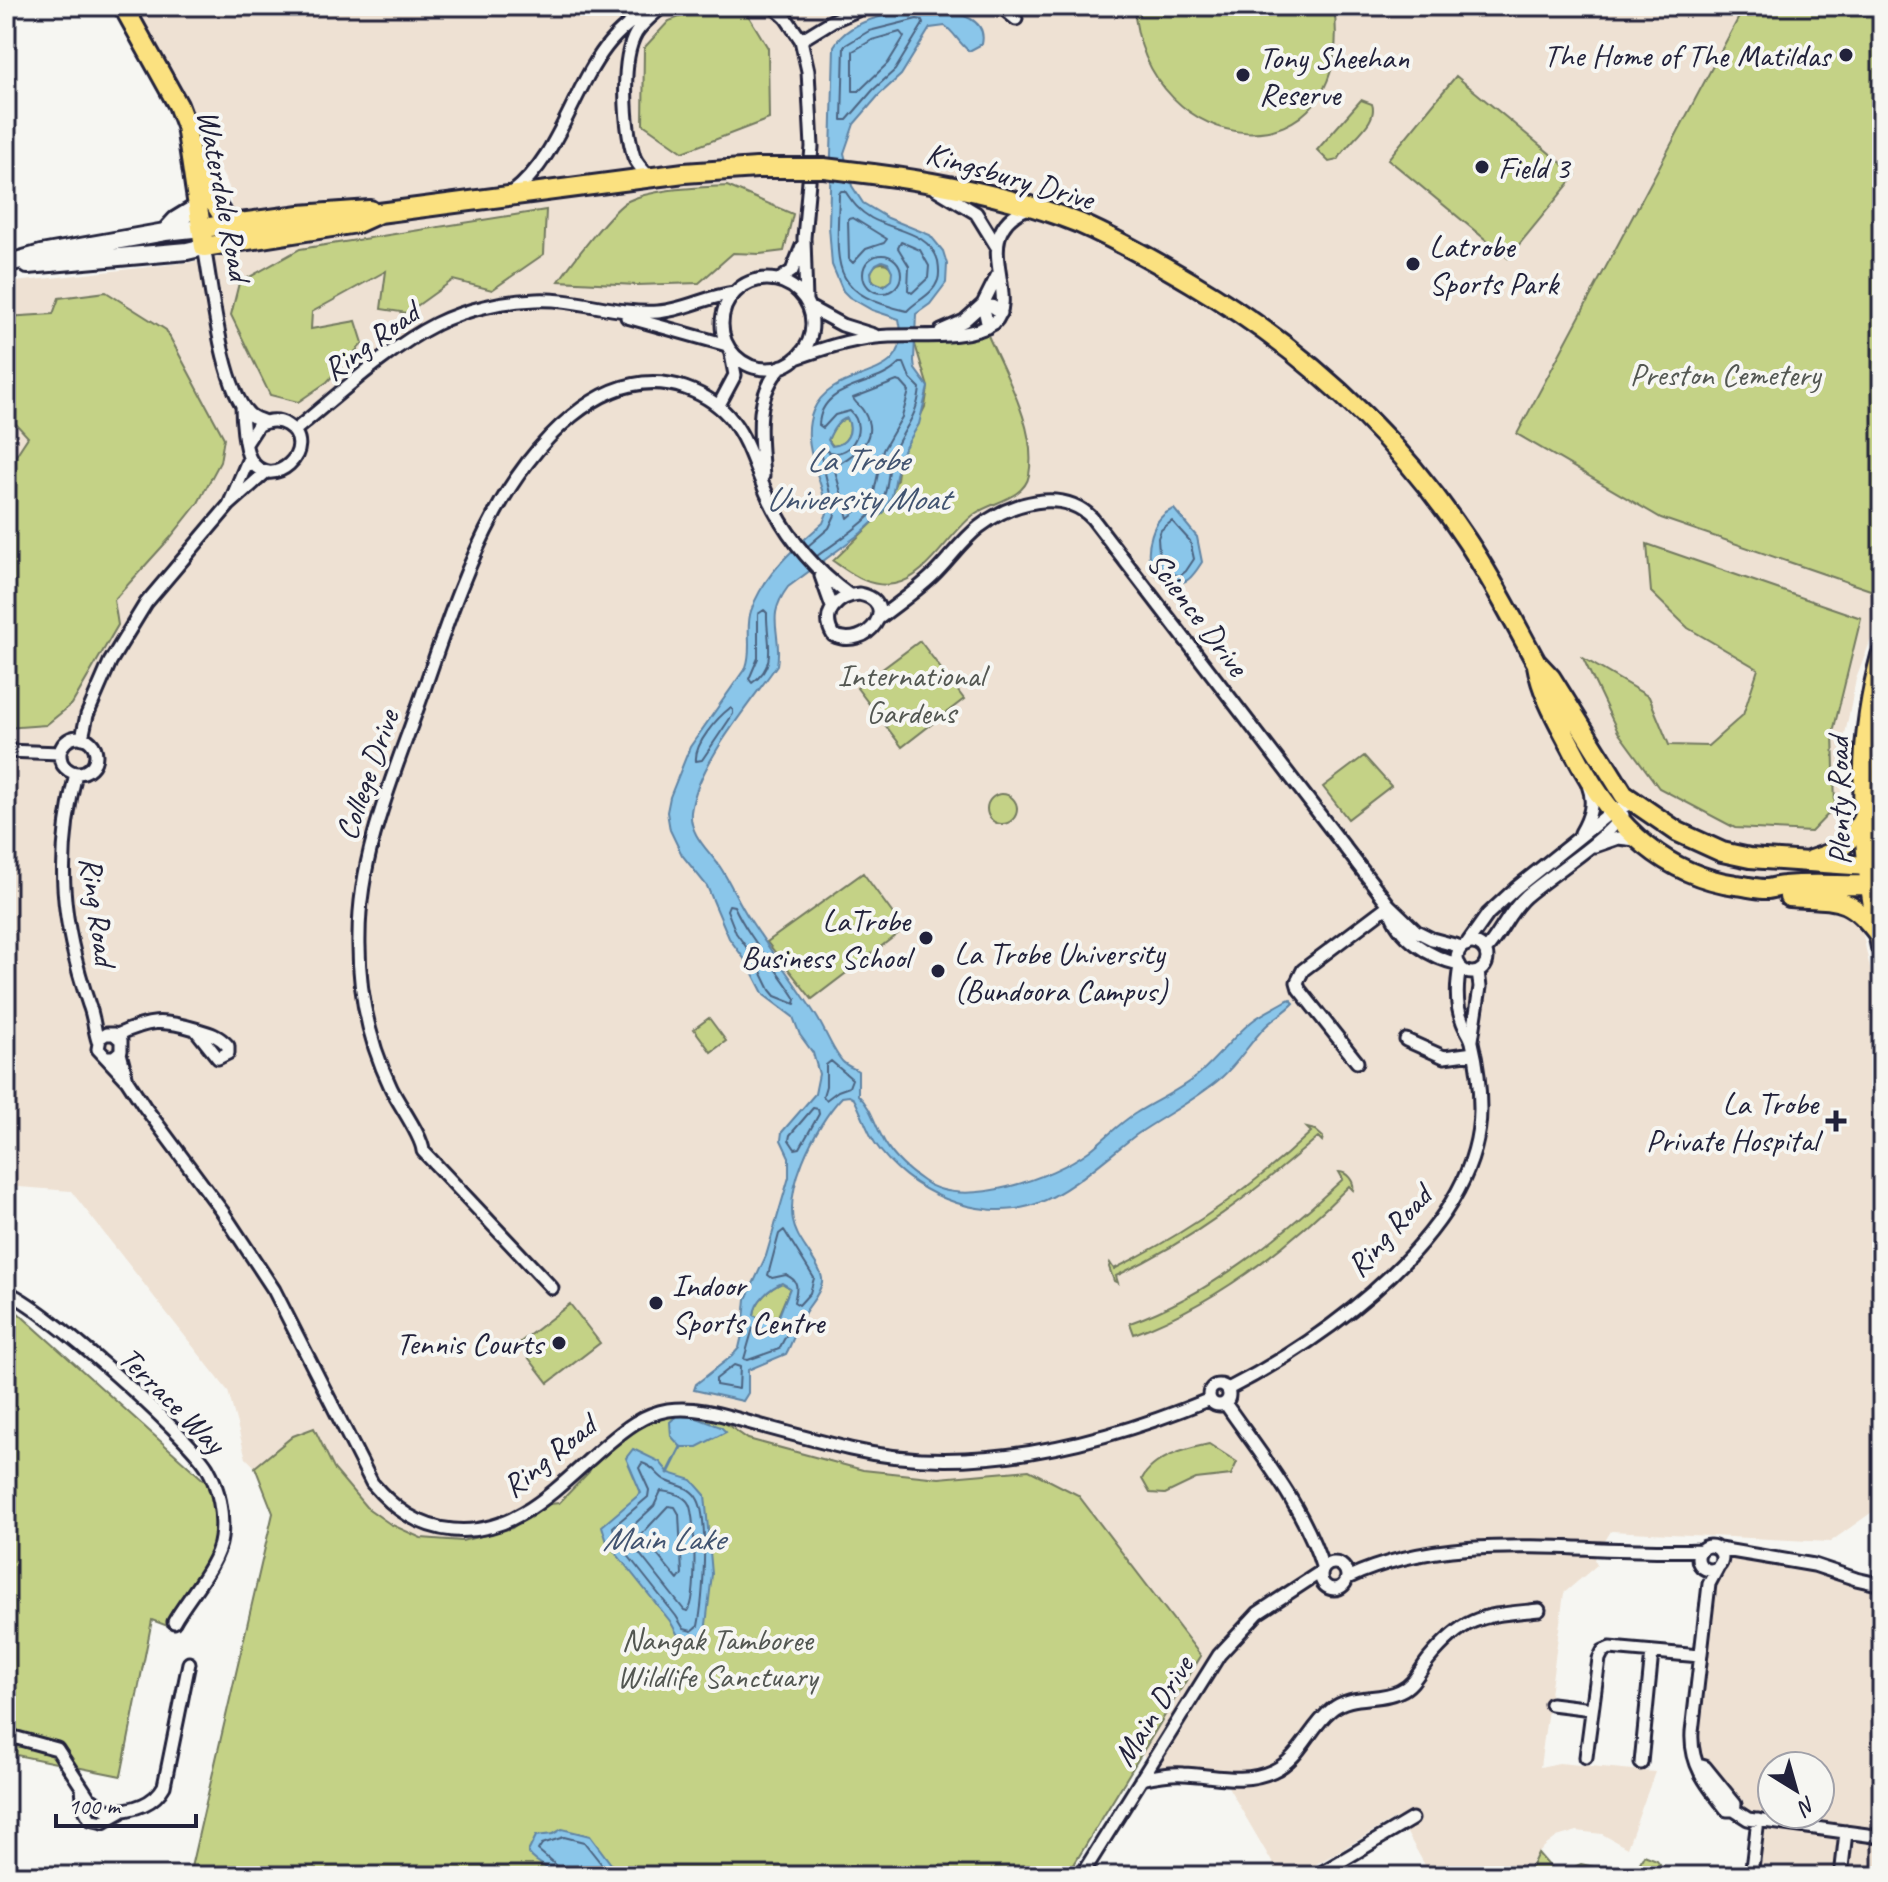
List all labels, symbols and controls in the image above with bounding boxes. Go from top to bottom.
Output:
place label: The Home of The Matildas [1544,35,1832,76]
place label: Tony Sheehan Reserve [1259,37,1410,115]
marker: The Home of The Matildas [1837,46,1855,64]
marker: Tony Sheehan Reserve [1234,66,1252,84]
street label: Waterdale Road [187,106,262,289]
street label: Kingsbury Drive [922,133,1101,220]
place label: Field 3 [1498,147,1572,188]
marker: Field 3 [1473,158,1491,176]
place label: Latrobe Sports Park [1429,226,1560,304]
marker: Latrobe Sports Park [1404,255,1422,273]
street label: Ring Road [315,290,431,390]
park label: Preston Cemetery [1630,354,1822,395]
water label: La Trobe University Moat [766,438,955,520]
street label: Science Drive [1138,544,1259,686]
park label: International Gardens [837,655,990,733]
street label: College Drive [326,702,409,845]
street label: Plenty Road [1817,731,1861,866]
street label: Ring Road [70,854,127,972]
place label: LaTrobe Business School [741,900,916,978]
marker: LaTrobe Business School [917,929,935,947]
place label: La Trobe University (Bundoora Campus) [954,933,1169,1011]
marker: La Trobe University (Bundoora Campus) [929,962,947,980]
place label: La Trobe Private Hospital [1646,1083,1824,1161]
marker: La Trobe Private Hospital [1825,1110,1847,1132]
street label: Ring Road [1337,1173,1444,1285]
place label: Indoor Sports Centre [672,1265,827,1343]
marker: Indoor Sports Centre [647,1294,665,1312]
place label: Tennis Courts [396,1323,546,1364]
marker: Tennis Courts [550,1334,568,1352]
street label: Terrace Way [110,1338,237,1465]
street label: Ring Road [494,1403,608,1506]
water label: Main Lake [602,1517,729,1560]
park label: Nangak Tamboree Wildlife Sanctuary [617,1619,820,1697]
street label: Main Drive [1103,1646,1204,1774]
north arrow [1756,1750,1836,1830]
scale bar [56,1778,196,1828]
text: N [1791,1790,1821,1822]
text: 100 m [68,1791,122,1821]

